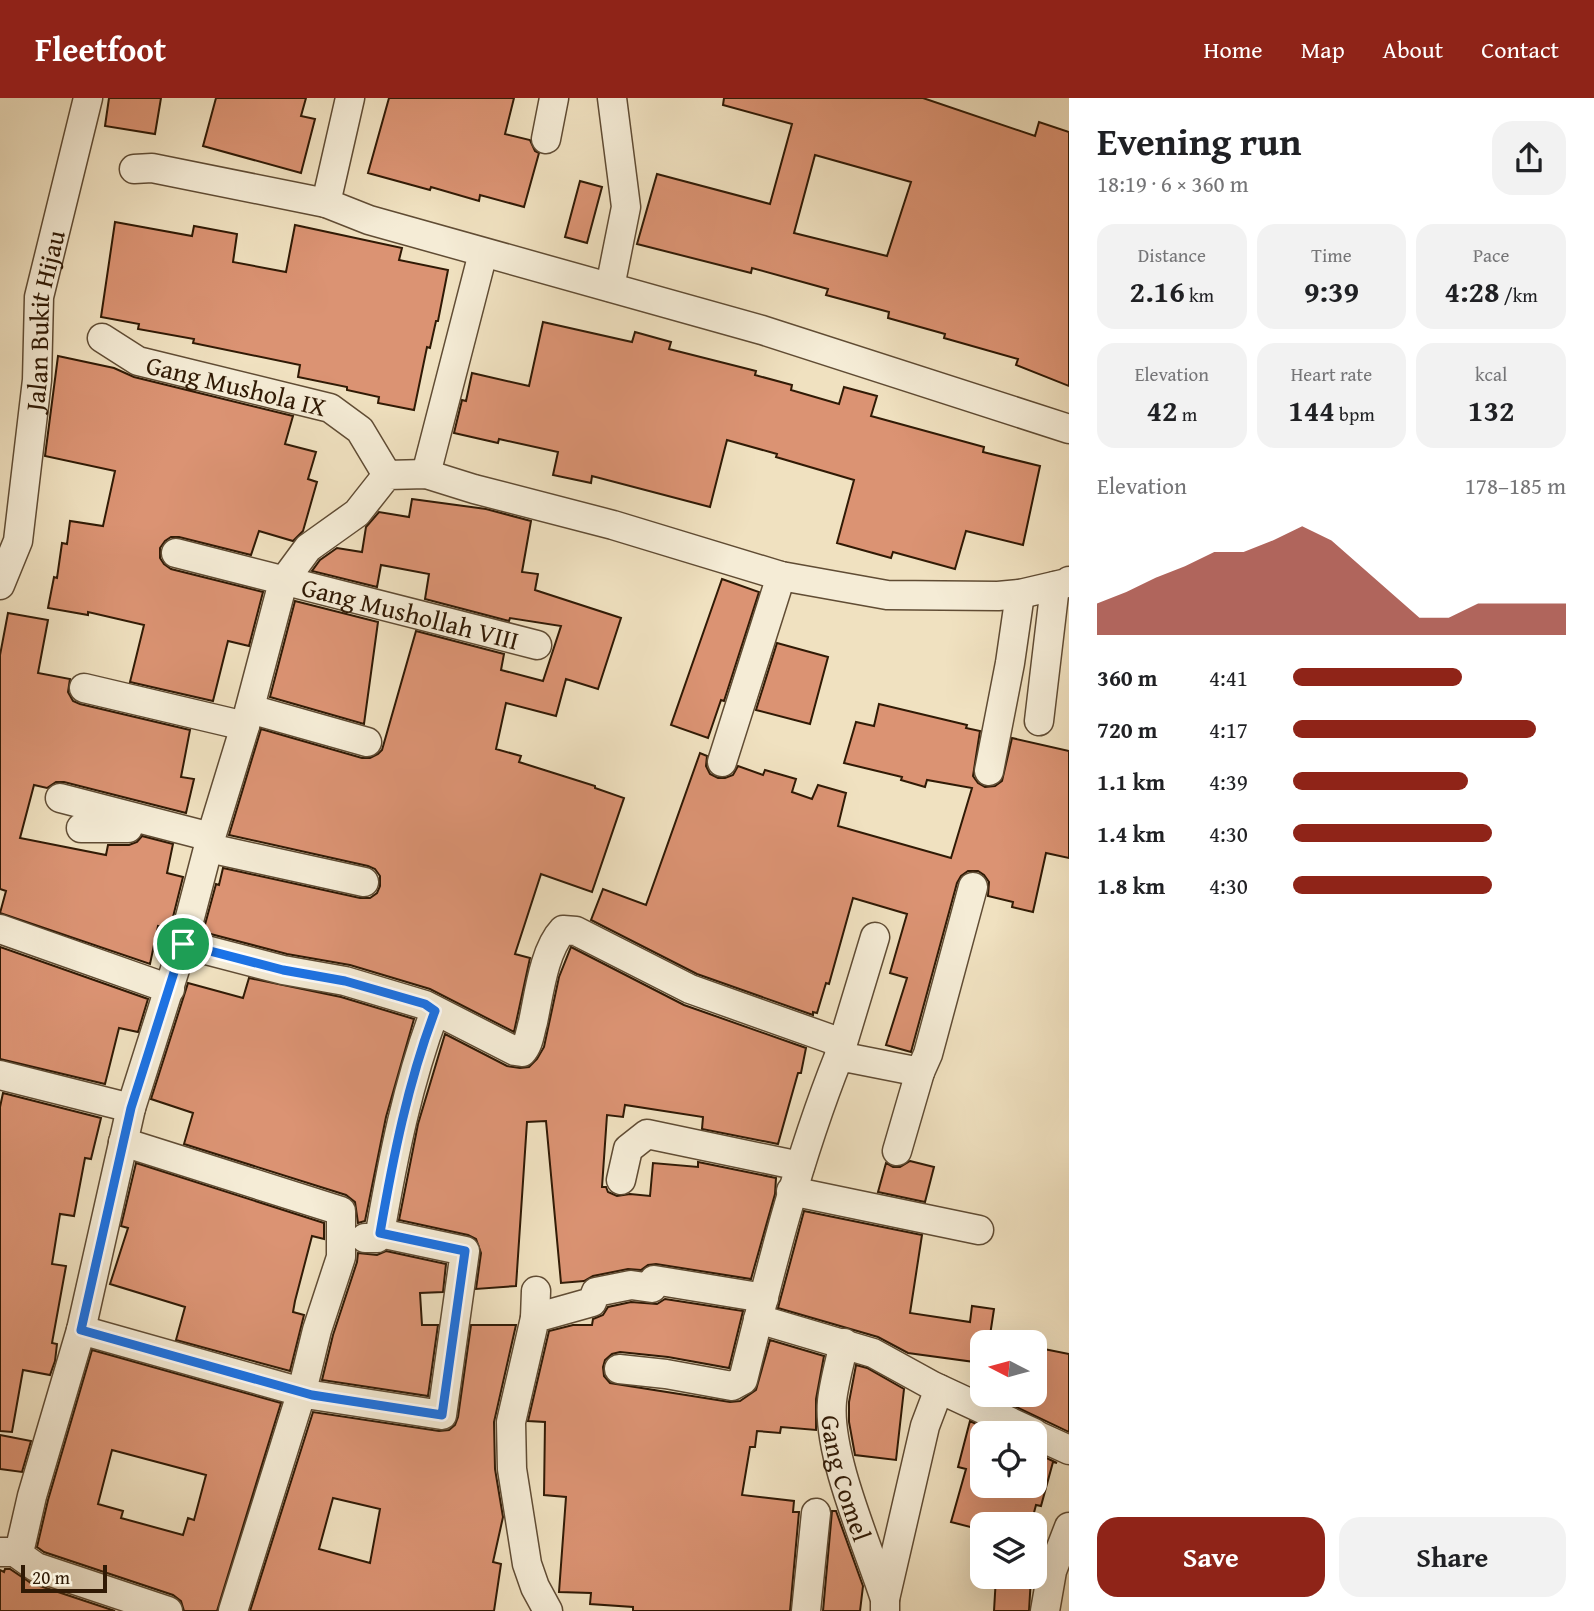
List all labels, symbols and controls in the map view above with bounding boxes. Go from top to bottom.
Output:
text: Fleetfoot [35,25,166,73]
text: Home [1204,32,1263,67]
text: Map [1301,32,1345,67]
text: About [1383,32,1443,67]
text: Contact [1481,32,1559,67]
text: Evening run [1097,113,1301,169]
button: share [1492,121,1566,195]
text: 18:19 · 6 × 360 m [1097,167,1249,200]
street label: Jalan Bukit Hijau [14,226,74,416]
text: Distance [1138,241,1206,269]
text: Time [1311,241,1352,269]
text: Pace [1473,241,1509,269]
text: 2.16 [1130,269,1185,313]
text: 9:39 [1304,269,1359,313]
text: 4:28 [1444,269,1500,313]
text: km [1185,281,1214,309]
text: /km [1500,281,1538,309]
street label: Gang Mushola IX [142,344,330,426]
text: Elevation [1135,360,1209,388]
text: Heart rate [1291,360,1372,388]
text: kcal [1475,360,1507,388]
text: 42 [1146,388,1178,432]
text: 144 [1288,388,1335,432]
text: 132 [1468,388,1514,432]
text: m [1178,400,1197,428]
text: bpm [1335,400,1375,428]
text: Elevation [1097,469,1187,502]
text: 178–185 m [1465,469,1566,502]
street label: Gang Mushollah VIII [298,566,523,659]
text: 360 m [1097,661,1158,694]
text: 4:41 [1209,661,1248,694]
text: 720 m [1097,713,1158,746]
text: 4:17 [1209,713,1248,746]
text: 1.1 km [1097,765,1165,798]
text: 4:39 [1209,765,1248,798]
text: 1.4 km [1097,817,1165,850]
text: 4:30 [1209,817,1248,850]
text: 1.8 km [1097,869,1165,902]
text: 4:30 [1209,869,1248,902]
pin [153,914,213,974]
icon: arrive [164,925,202,963]
north arrow [970,1330,1046,1407]
map controls [970,1330,1047,1589]
street label: Gang Comel [812,1414,882,1546]
button: locate [970,1421,1047,1498]
button: layers [970,1512,1047,1589]
button: Save [1097,1517,1325,1597]
button: Share [1339,1517,1566,1597]
scale bar [21,1562,107,1594]
text: 20 m [32,1563,70,1591]

